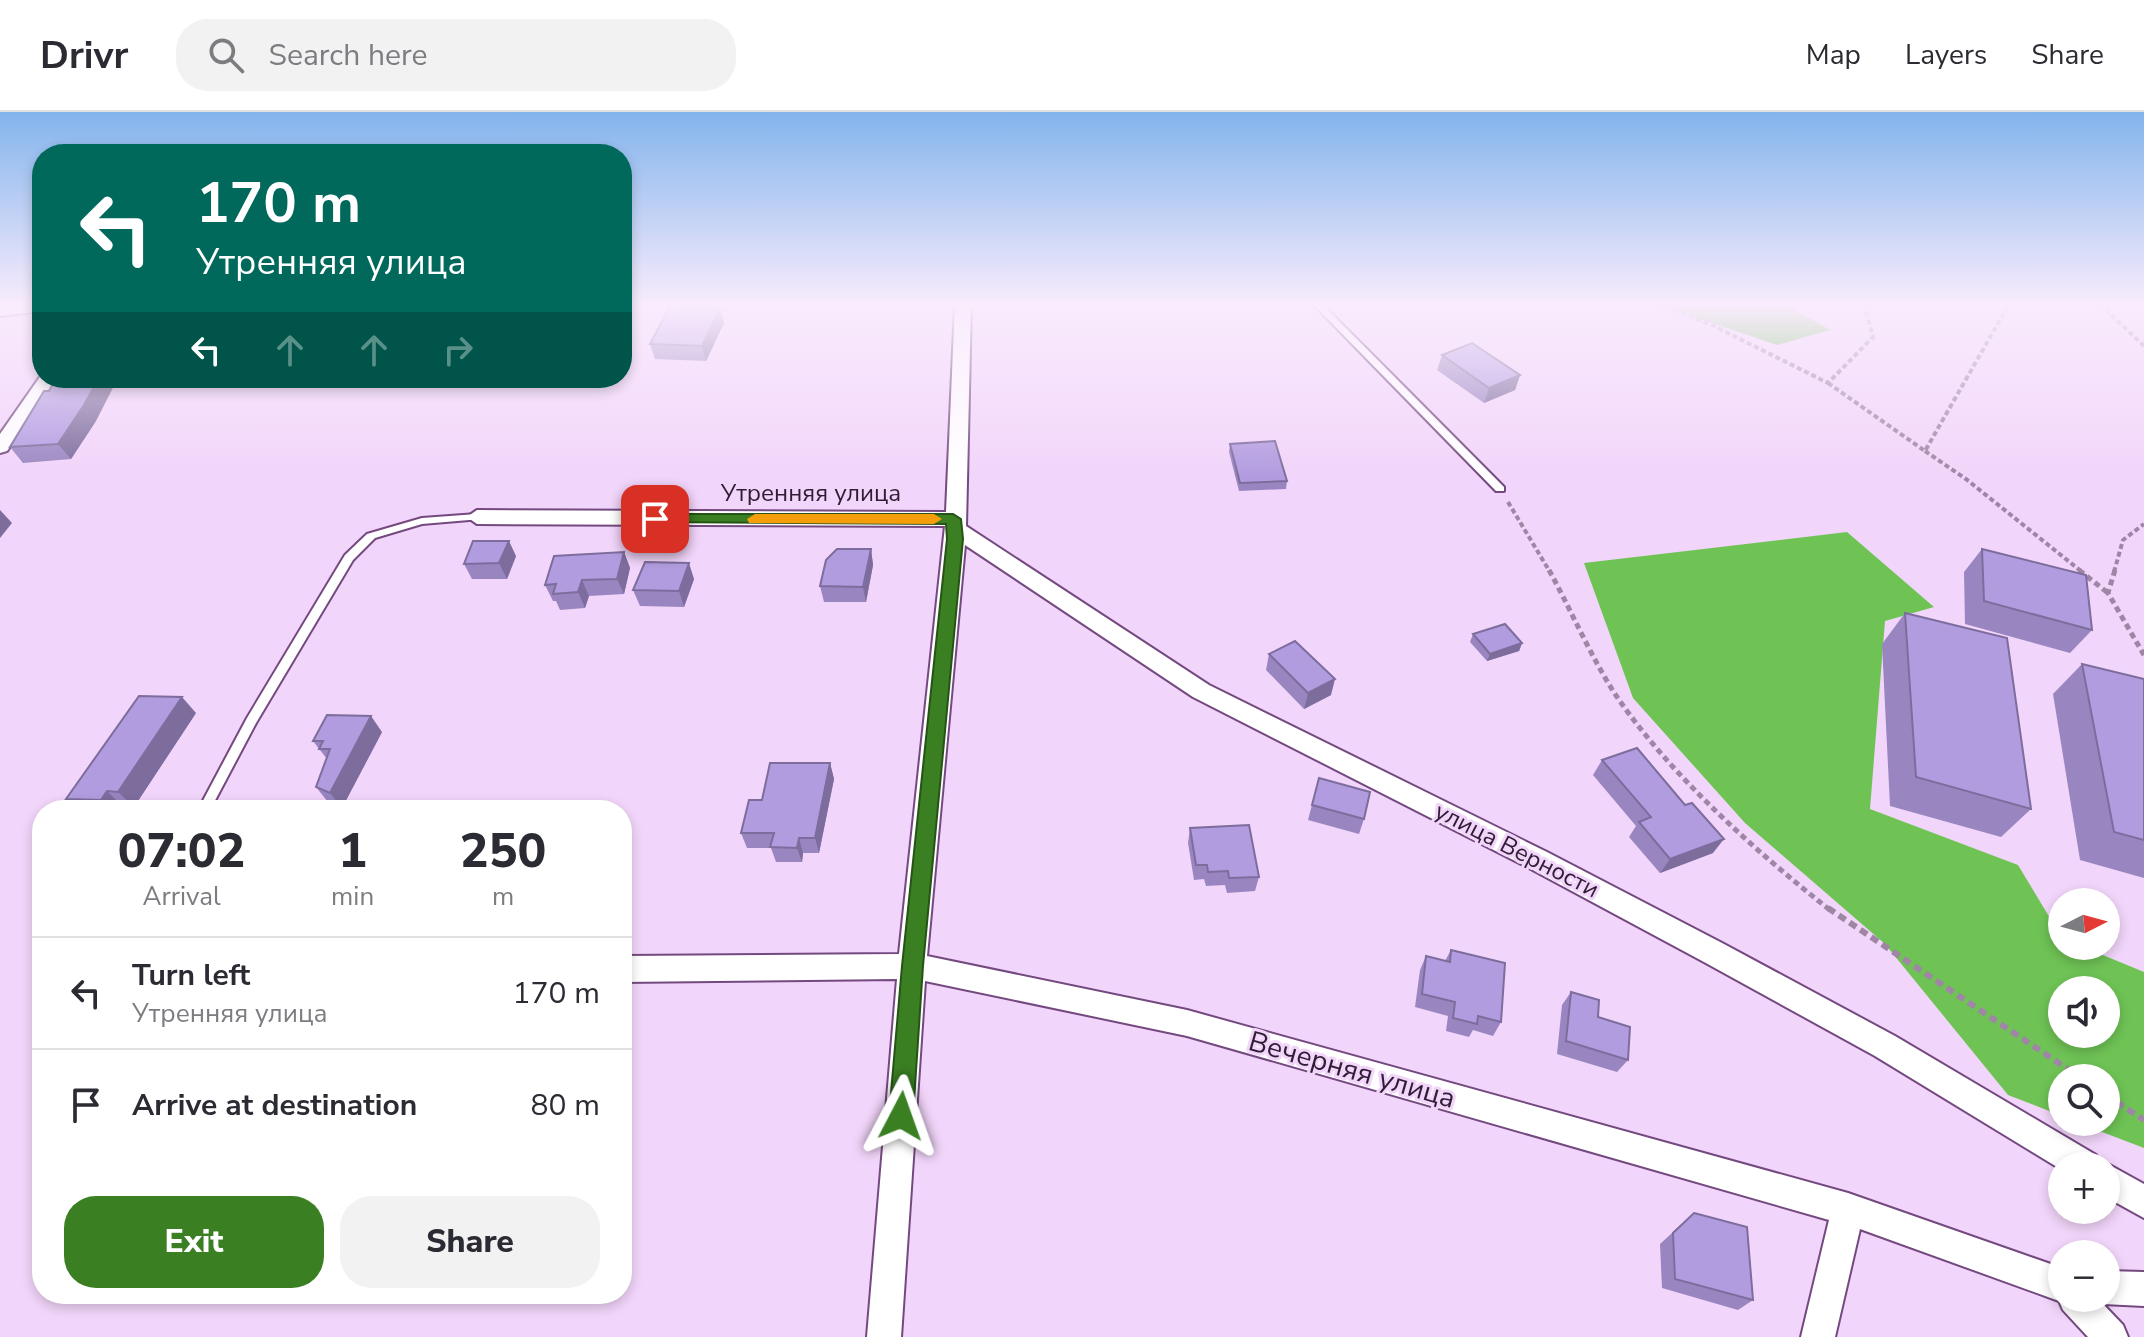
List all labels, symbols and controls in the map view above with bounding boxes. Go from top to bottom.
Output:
search box [176,19,736,91]
text: Drivr [40,30,128,81]
icon: search [204,33,248,77]
text: Search here [268,35,427,76]
text: Map [1806,36,1861,74]
text: Layers [1905,36,1987,74]
text: Share [2031,36,2104,74]
text: 170 m [196,165,361,242]
icon: left [64,176,168,280]
text: Утренняя улица [196,238,467,287]
icon: left [184,328,228,372]
icon: ahead [268,328,312,372]
icon: ahead [352,328,396,372]
icon: right [436,328,480,372]
street label: Утренняя улица [720,477,901,509]
pin [621,485,689,553]
icon: arrive [633,497,677,541]
street label: улица Верности [1429,795,1605,905]
text: 07:02 [118,818,245,884]
text: 1 [338,818,367,884]
text: 250 [460,818,546,884]
text: Arrival [142,879,221,914]
text: min [331,879,374,914]
text: m [492,879,514,914]
north arrow [2048,888,2120,960]
map controls [2048,888,2120,1312]
text: Turn left [132,955,250,996]
icon: left [64,971,108,1015]
text: 170 m [513,973,600,1014]
button: sound [2048,976,2120,1048]
text: Утренняя улица [132,996,327,1031]
street label: Вечерняя улица [1244,1022,1460,1118]
button: search [2048,1064,2120,1136]
position arrow [859,1074,943,1158]
icon: arrive [64,1083,108,1127]
text: Arrive at destination [132,1085,417,1126]
text: 80 m [531,1085,600,1126]
button: + [2048,1152,2120,1224]
button: Exit [64,1196,324,1288]
button: Share [340,1196,600,1288]
button: − [2048,1240,2120,1312]

